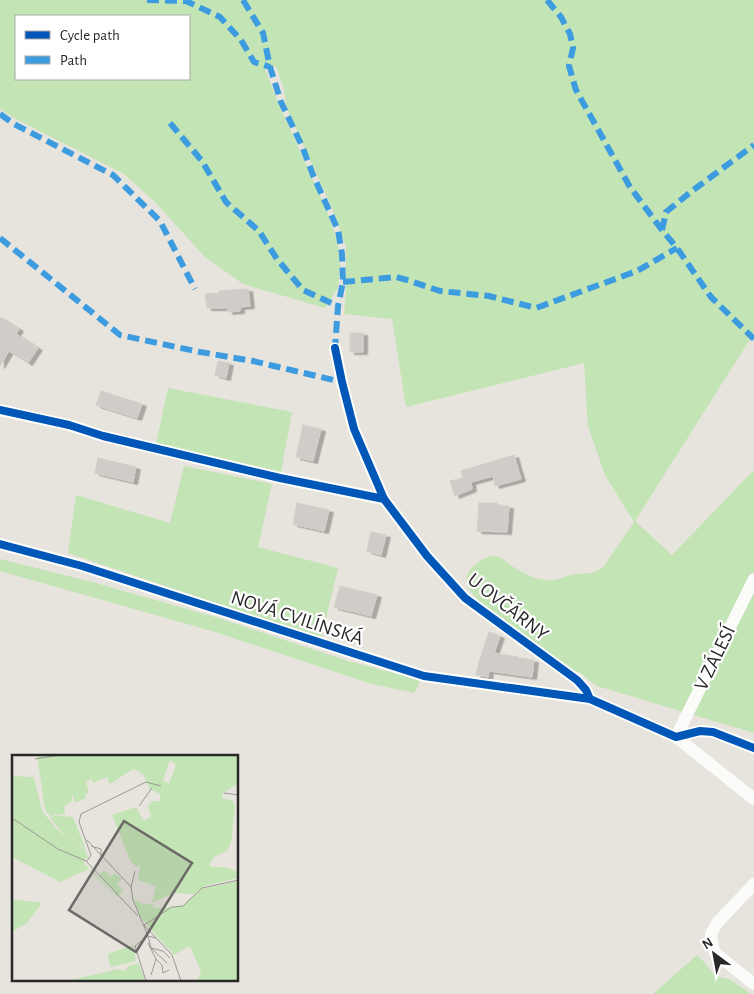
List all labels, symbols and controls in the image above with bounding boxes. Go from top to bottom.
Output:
legend [15,15,190,80]
text: Cycle path [60,28,120,43]
text: Path [60,53,87,68]
street label: U OVČÁRNY [464,569,553,645]
street label: NOVÁ CVILÍNSKÁ [228,586,366,649]
street label: V ZÁLESÍ [690,621,739,694]
inset map [12,755,239,982]
north arrow [689,929,739,979]
text: N [700,935,715,952]

